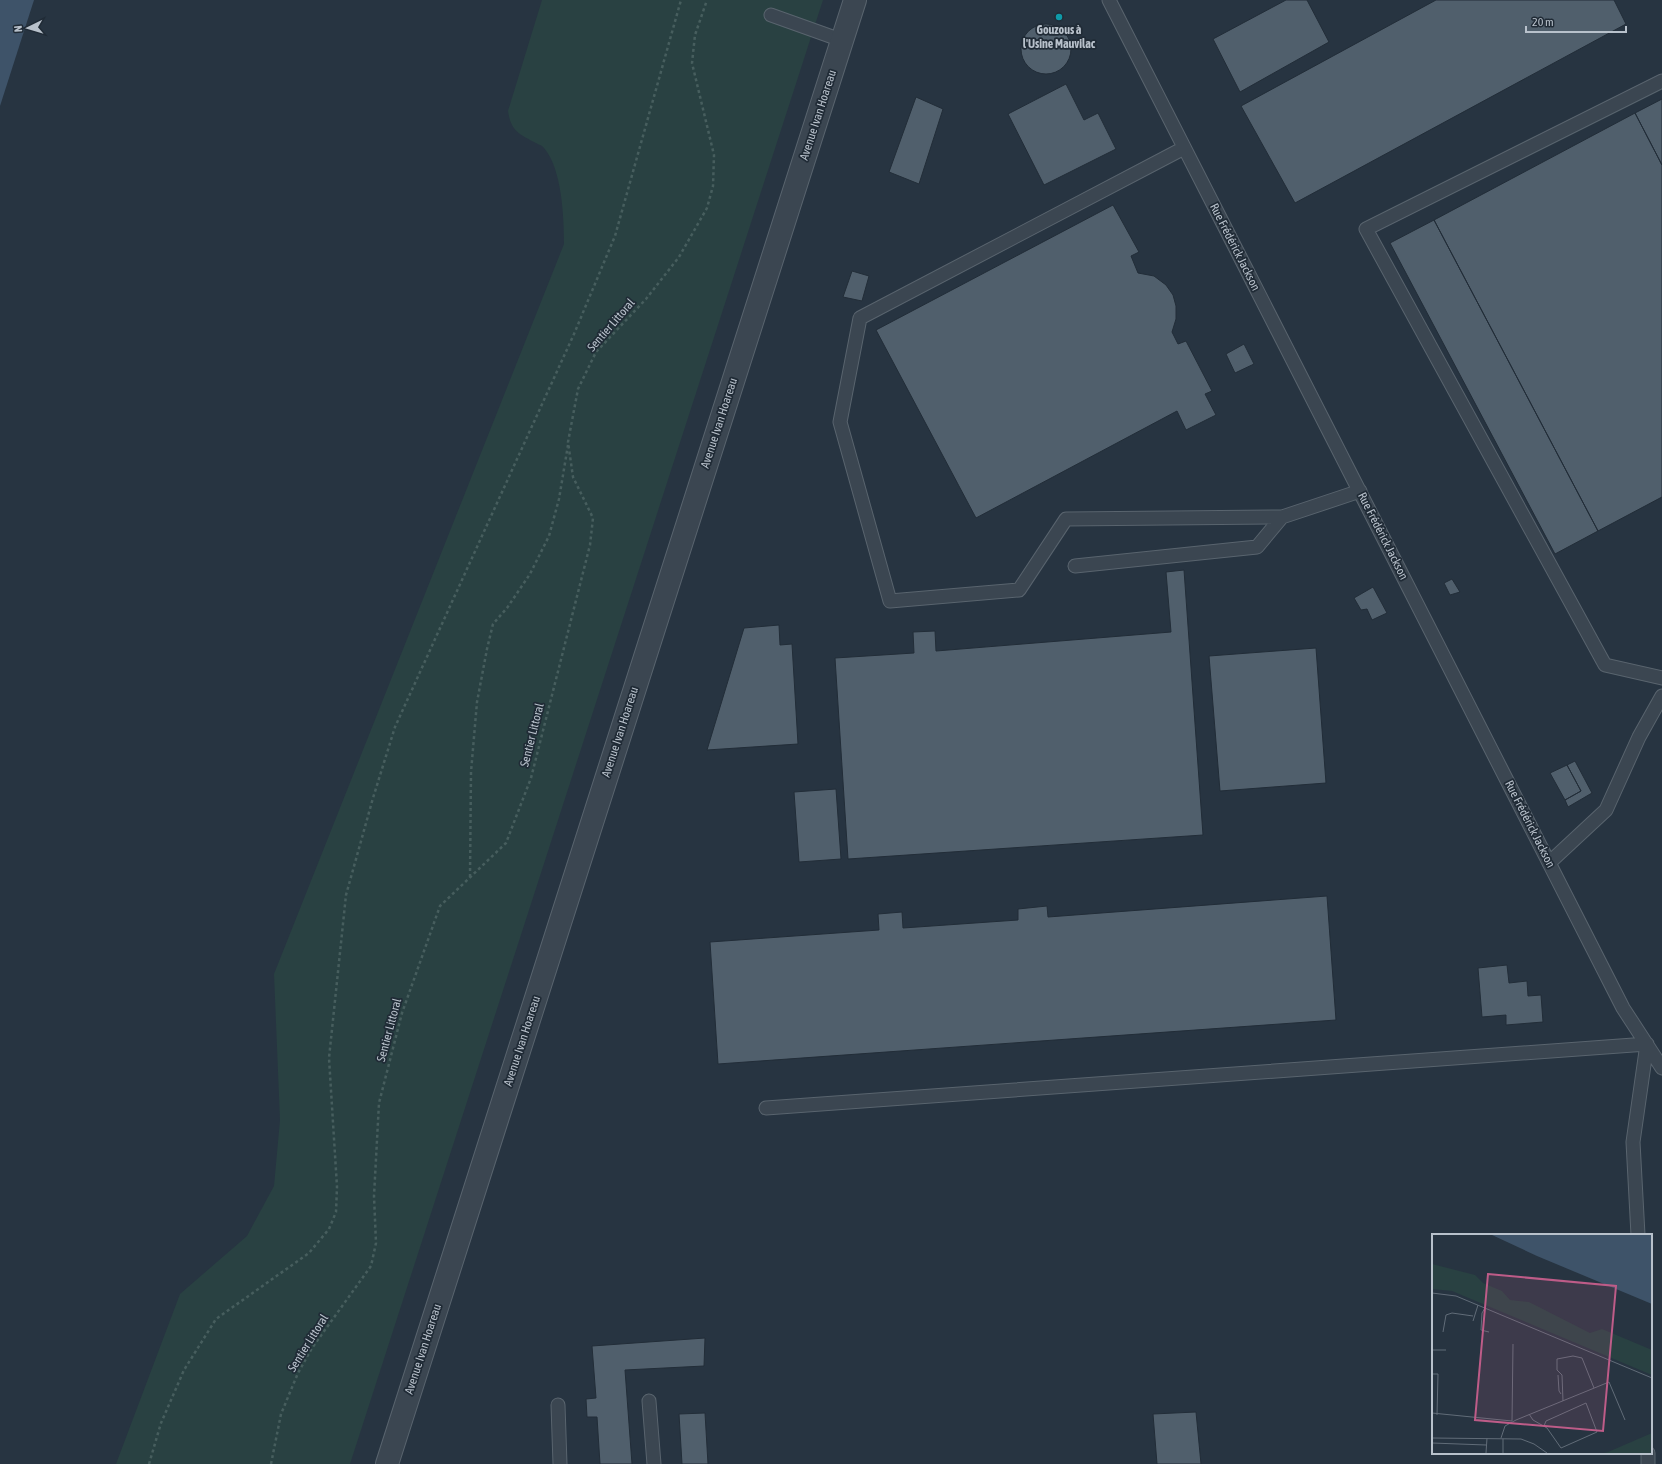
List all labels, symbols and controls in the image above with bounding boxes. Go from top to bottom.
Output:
north arrow [8,8,48,48]
scale bar [1526,8,1626,34]
marker: Gouzous à l'Usine Mauvilac [1054,12,1064,22]
text: 20 m [1532,15,1554,29]
place label: Gouzous à l'Usine Mauvilac [1023,23,1096,51]
text: N [12,25,24,33]
street label: Avenue Ivan Hoareau [797,68,839,162]
street label: Rue Frédérick Jackson [1207,201,1263,293]
street label: Sentier Littoral [584,295,638,354]
street label: Avenue Ivan Hoareau [698,376,740,470]
street label: Rue Frédérick Jackson [1355,490,1411,582]
street label: Avenue Ivan Hoareau [599,685,641,779]
street label: Sentier Littoral [517,701,547,768]
street label: Rue Frédérick Jackson [1502,778,1558,870]
street label: Avenue Ivan Hoareau [501,994,543,1088]
street label: Sentier Littoral [374,996,404,1063]
inset map [1432,1234,1652,1454]
street label: Avenue Ivan Hoareau [402,1302,444,1396]
street label: Sentier Littoral [285,1311,332,1374]

